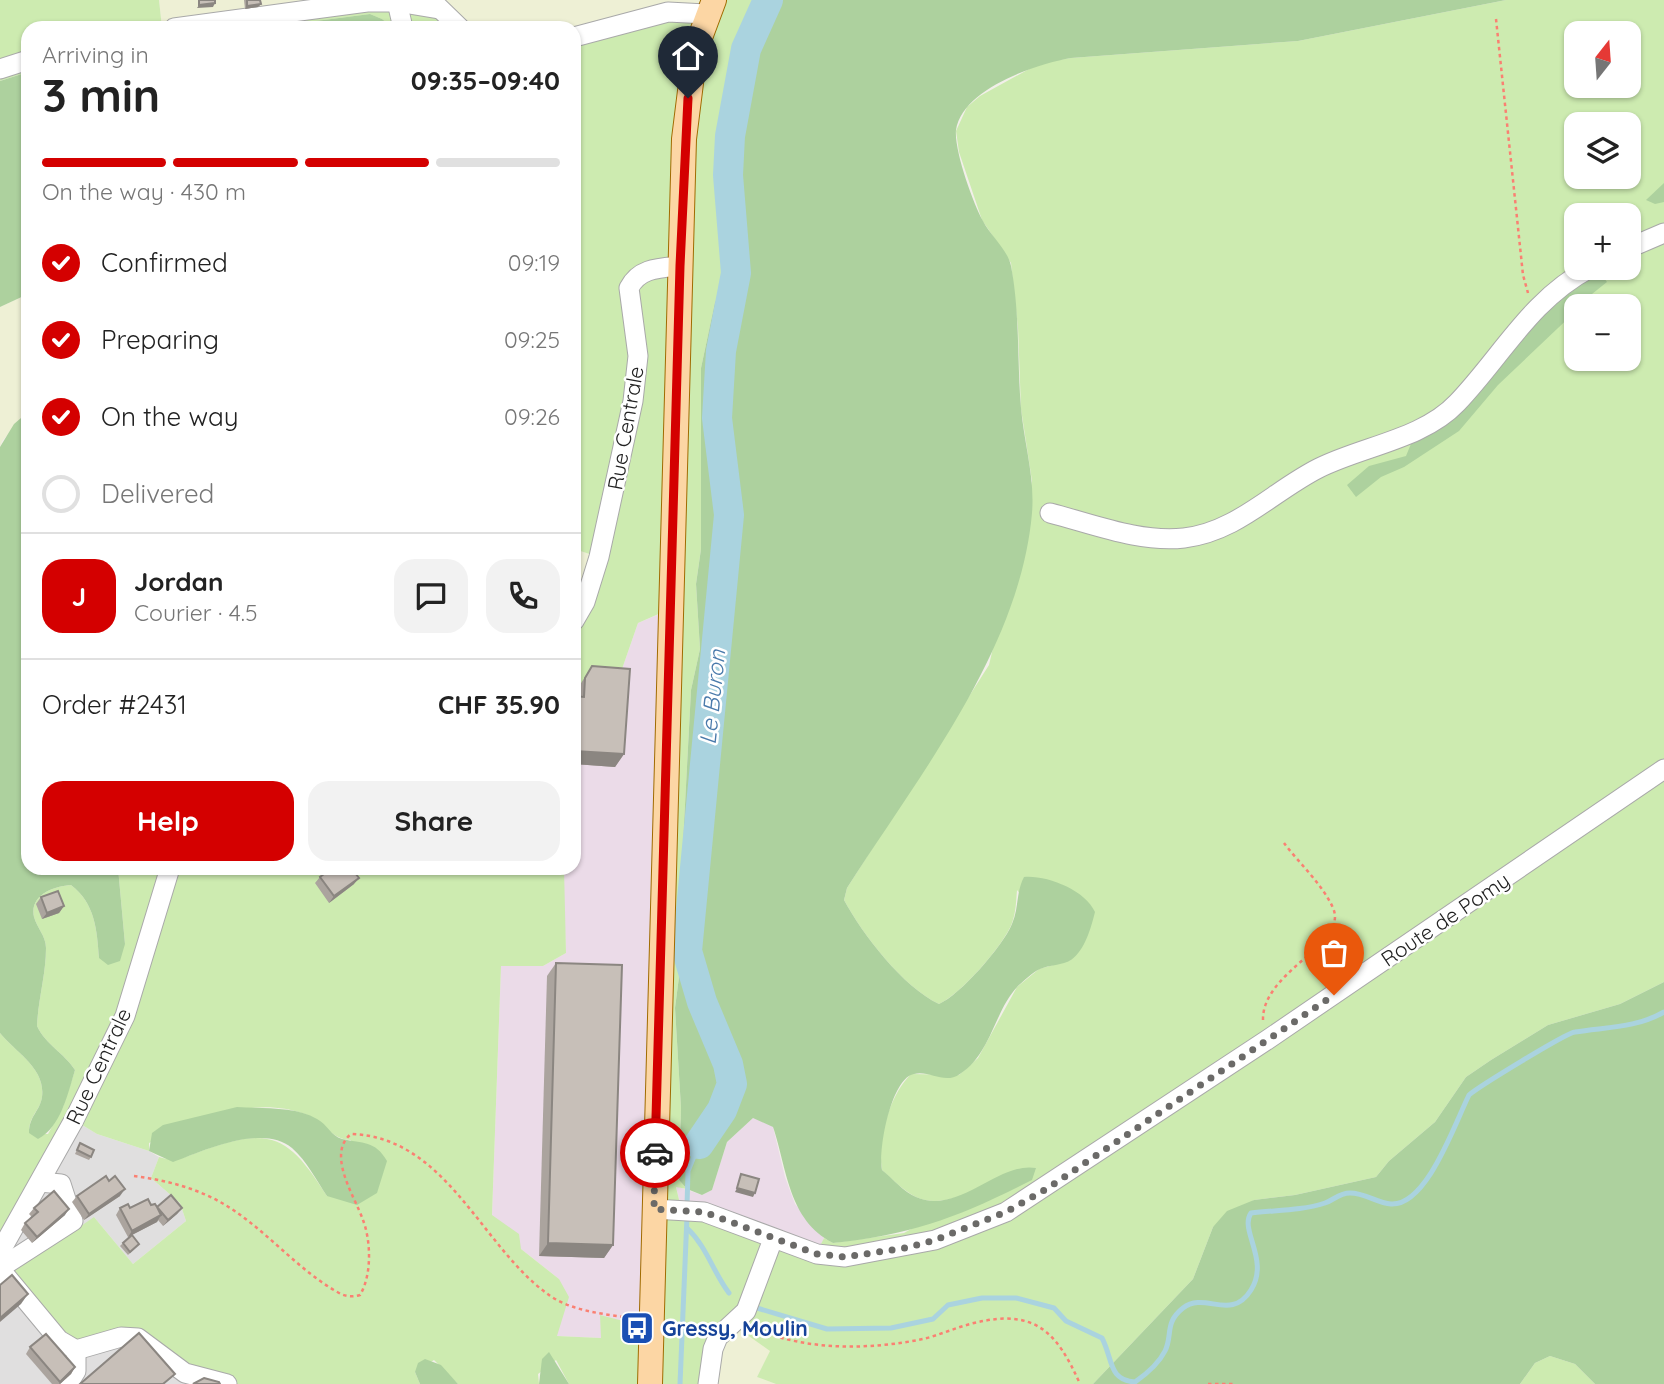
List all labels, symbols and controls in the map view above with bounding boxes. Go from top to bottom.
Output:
north arrow [1564,21,1642,98]
map controls [1564,21,1641,371]
pin [658,26,718,98]
icon: home [669,37,707,75]
text: Arriving in [42,40,149,69]
text: 09:35–09:40 [411,64,560,97]
text: 3 min [42,66,160,124]
button: layers [1564,112,1641,189]
text: On the way · 430 m [42,177,246,206]
button: + [1564,203,1641,280]
icon: check [42,244,80,282]
text: Confirmed [101,246,228,279]
text: 09:19 [508,248,560,277]
button: − [1564,294,1641,371]
icon: check [42,321,80,359]
text: Preparing [101,323,219,356]
text: 09:25 [504,325,560,354]
street label: Rue Centrale [601,364,649,492]
icon: check [42,398,80,436]
text: On the way [101,400,239,433]
text: 09:26 [504,402,560,431]
text: Delivered [101,477,214,510]
button: chat [394,559,468,633]
button: phone [486,559,560,633]
text: Jordan [134,565,223,598]
text: J [72,580,86,613]
text: Courier · 4.5 [134,598,258,627]
water label: Le Buron [693,647,731,746]
text: Order #2431 [42,688,187,721]
text: CHF 35.90 [438,688,560,721]
button: Help [42,781,294,861]
button: Share [308,781,560,861]
street label: Route de Pomy [1376,866,1514,972]
pin [1304,923,1364,995]
icon: bag [1315,934,1353,972]
street label: Rue Centrale [60,1004,136,1128]
courier [620,1118,690,1188]
icon: car [636,1134,674,1172]
bus stop icon: Gressy, Moulin [618,1309,656,1347]
place label: Gressy, Moulin [662,1315,808,1341]

